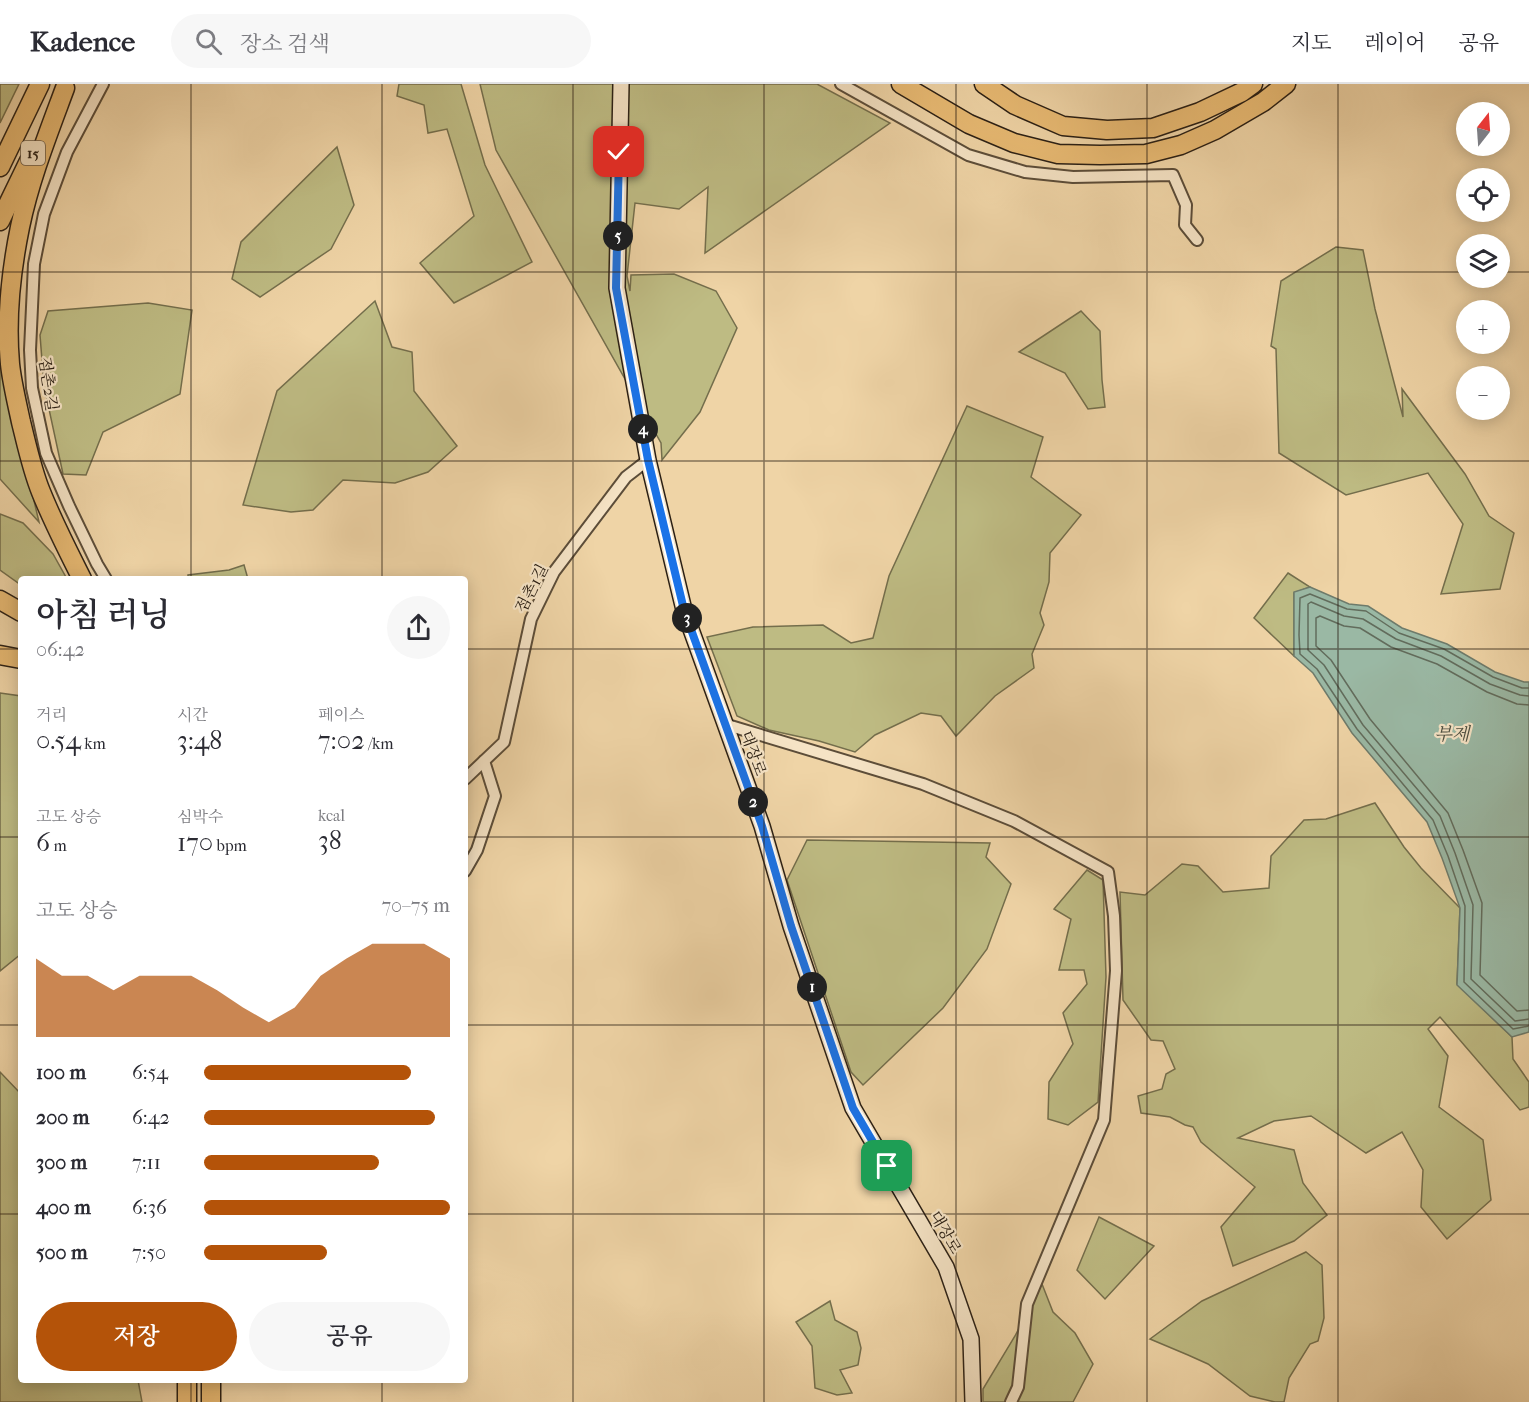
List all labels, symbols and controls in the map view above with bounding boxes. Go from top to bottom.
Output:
search box [171,14,591,68]
text: Kadence [30,25,135,58]
icon: search [192,25,225,58]
text: 장소 검색 [240,31,330,57]
text: 지도 [1291,31,1332,55]
text: 레이어 [1365,31,1425,55]
text: 공유 [1458,31,1499,55]
north arrow [1456,102,1510,156]
map controls [1456,102,1510,420]
pin [593,126,644,177]
icon: check [602,135,635,168]
road number: 15 [21,141,45,165]
button: locate [1456,168,1510,222]
pin: 5 [603,221,633,251]
text: 5 [615,226,621,245]
button: layers [1456,234,1510,288]
button: + [1456,300,1510,354]
street label: 점촌2길 [35,356,62,412]
button: − [1456,366,1510,420]
pin: 4 [628,414,658,444]
text: 4 [638,419,648,438]
street label: 점촌1길 [511,561,552,616]
text: 아침 러닝 [36,596,171,635]
button: share [387,596,450,659]
pin: 3 [672,603,702,633]
text: 3 [684,608,690,627]
text: 06:42 [36,638,85,661]
text: 거리 [36,705,67,724]
text: 시간 [177,705,208,724]
text: 페이스 [318,705,364,724]
water label: 부제 [1435,724,1472,745]
text: 0.54 [36,725,81,756]
text: 3:48 [177,725,222,756]
text: 7:02 [318,725,365,756]
street label: 대장로 [737,728,771,779]
text: km [81,734,106,753]
text: /km [365,734,393,753]
pin: 2 [738,787,768,817]
text: 2 [749,792,757,811]
text: kcal [318,806,345,825]
text: 고도 상승 [36,807,101,826]
text: 심박수 [177,807,223,826]
text: 38 [318,825,342,856]
text: 6 [36,827,50,858]
text: 170 [177,827,213,858]
text: m [50,836,67,855]
text: bpm [213,836,247,855]
text: 70–75 m [381,894,450,917]
text: 고도 상승 [36,899,118,922]
pin: 1 [797,972,827,1002]
text: 1 [809,977,815,996]
text: 100 m [36,1061,86,1084]
text: 6:54 [132,1061,168,1084]
text: 200 m [36,1106,89,1129]
text: 6:42 [132,1106,170,1129]
pin [861,1140,912,1191]
icon: arrive [870,1149,903,1182]
text: 300 m [36,1151,87,1174]
text: 7:11 [132,1151,161,1174]
text: 400 m [36,1196,91,1219]
text: 6:36 [132,1196,167,1219]
street label: 대장로 [926,1207,966,1258]
text: 500 m [36,1241,88,1264]
text: 7:50 [132,1241,166,1264]
button: 저장 [36,1302,237,1371]
button: 공유 [249,1302,450,1371]

